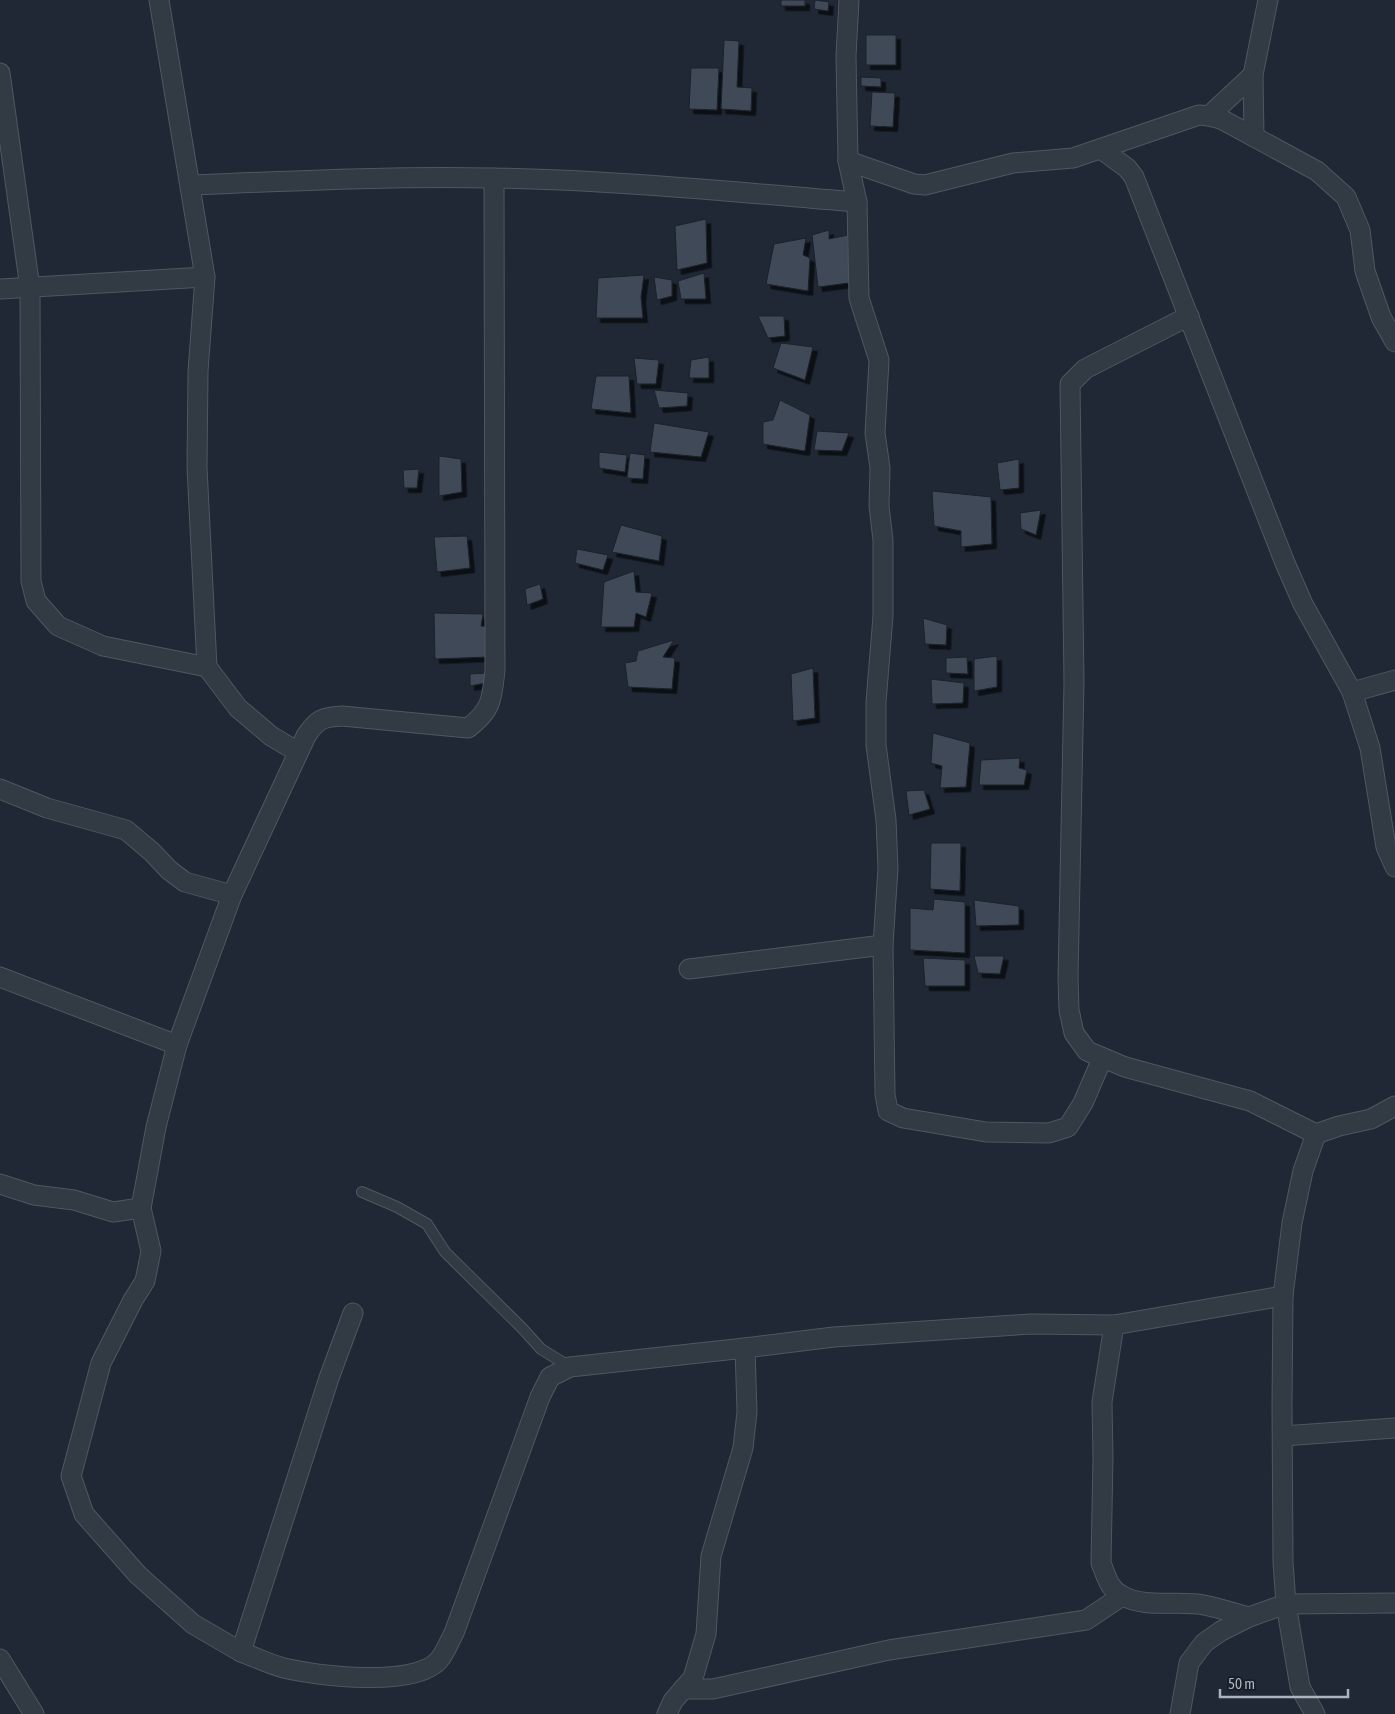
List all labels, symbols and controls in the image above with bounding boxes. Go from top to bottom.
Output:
scale bar [1220,1666,1348,1698]
text: 50 m [1228,1675,1255,1692]

